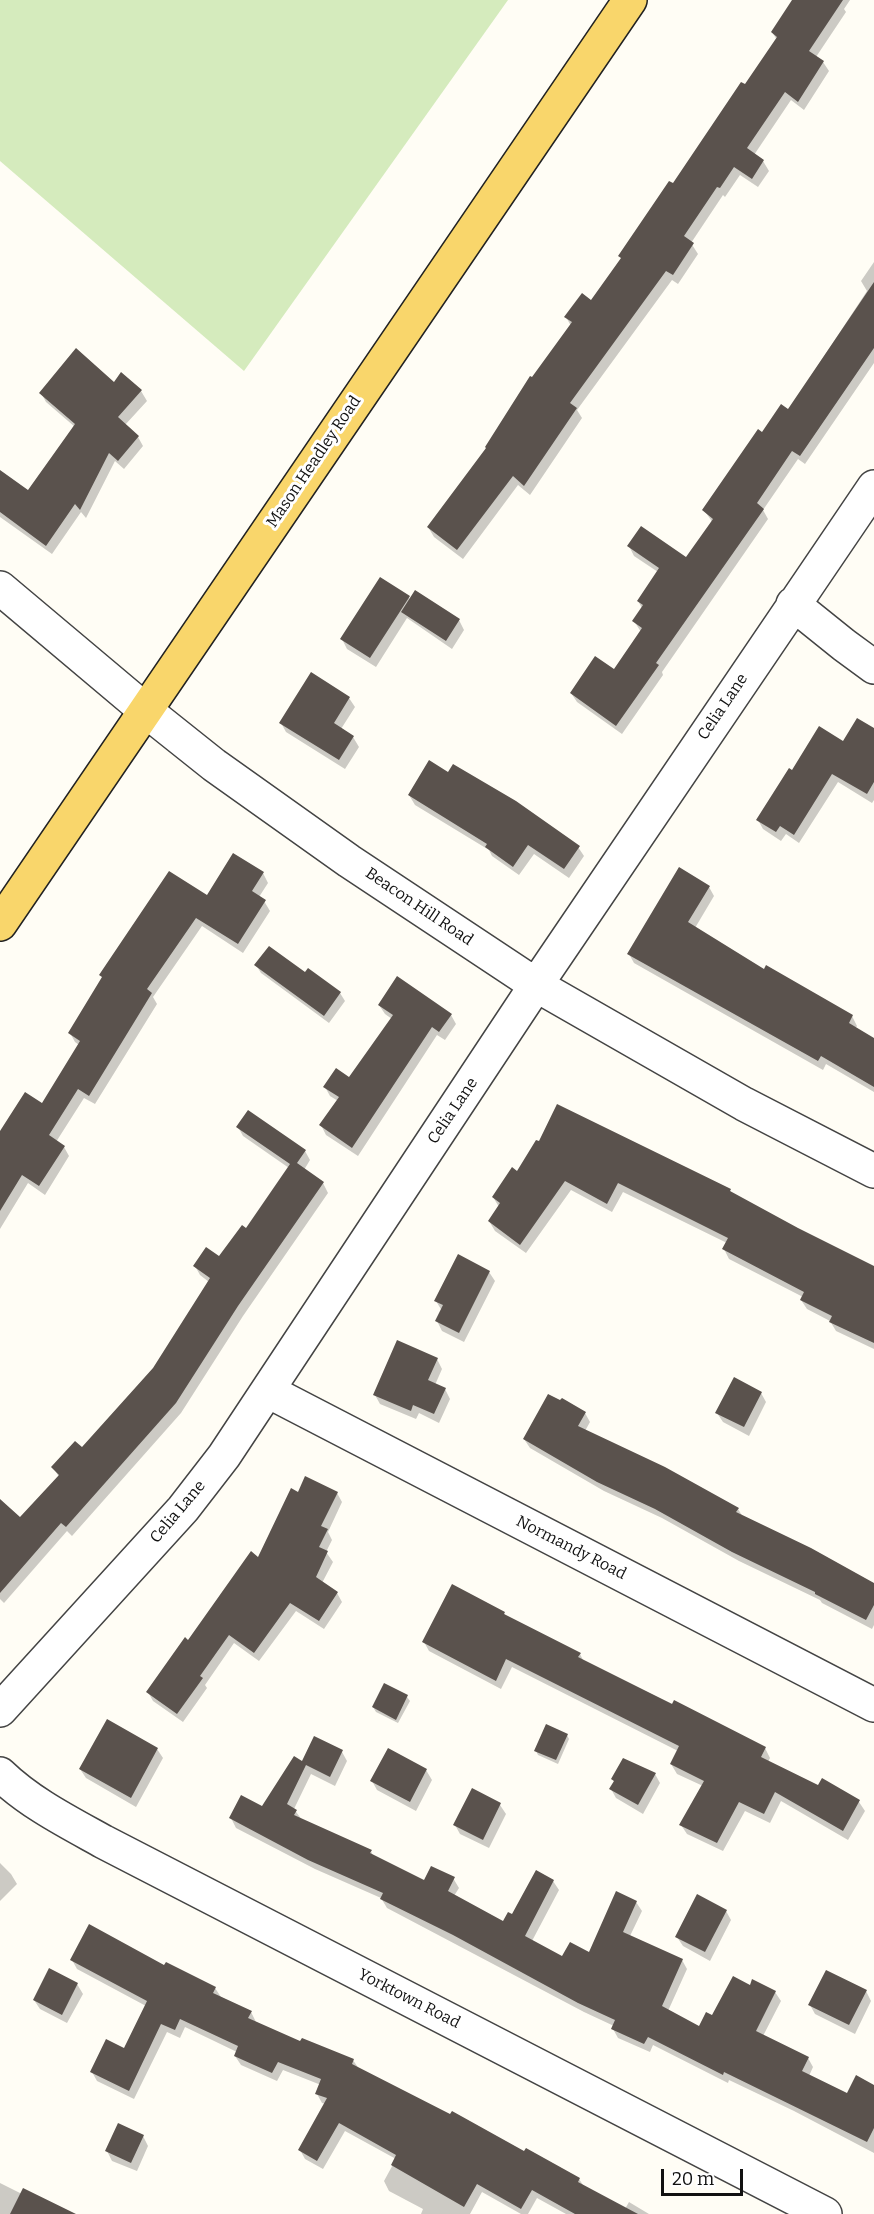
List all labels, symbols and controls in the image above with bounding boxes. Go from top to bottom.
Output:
street label: Mason Headley Road [263,393,365,531]
street label: Celia Lane [694,670,752,744]
street label: Beacon Hill Road [362,864,476,950]
street label: Celia Lane [424,1074,482,1148]
street label: Celia Lane [146,1477,210,1547]
street label: Normandy Road [513,1512,629,1584]
street label: Yorktown Road [355,1965,463,2033]
scale bar [664,2157,746,2195]
text: 20 m [672,2168,714,2190]

